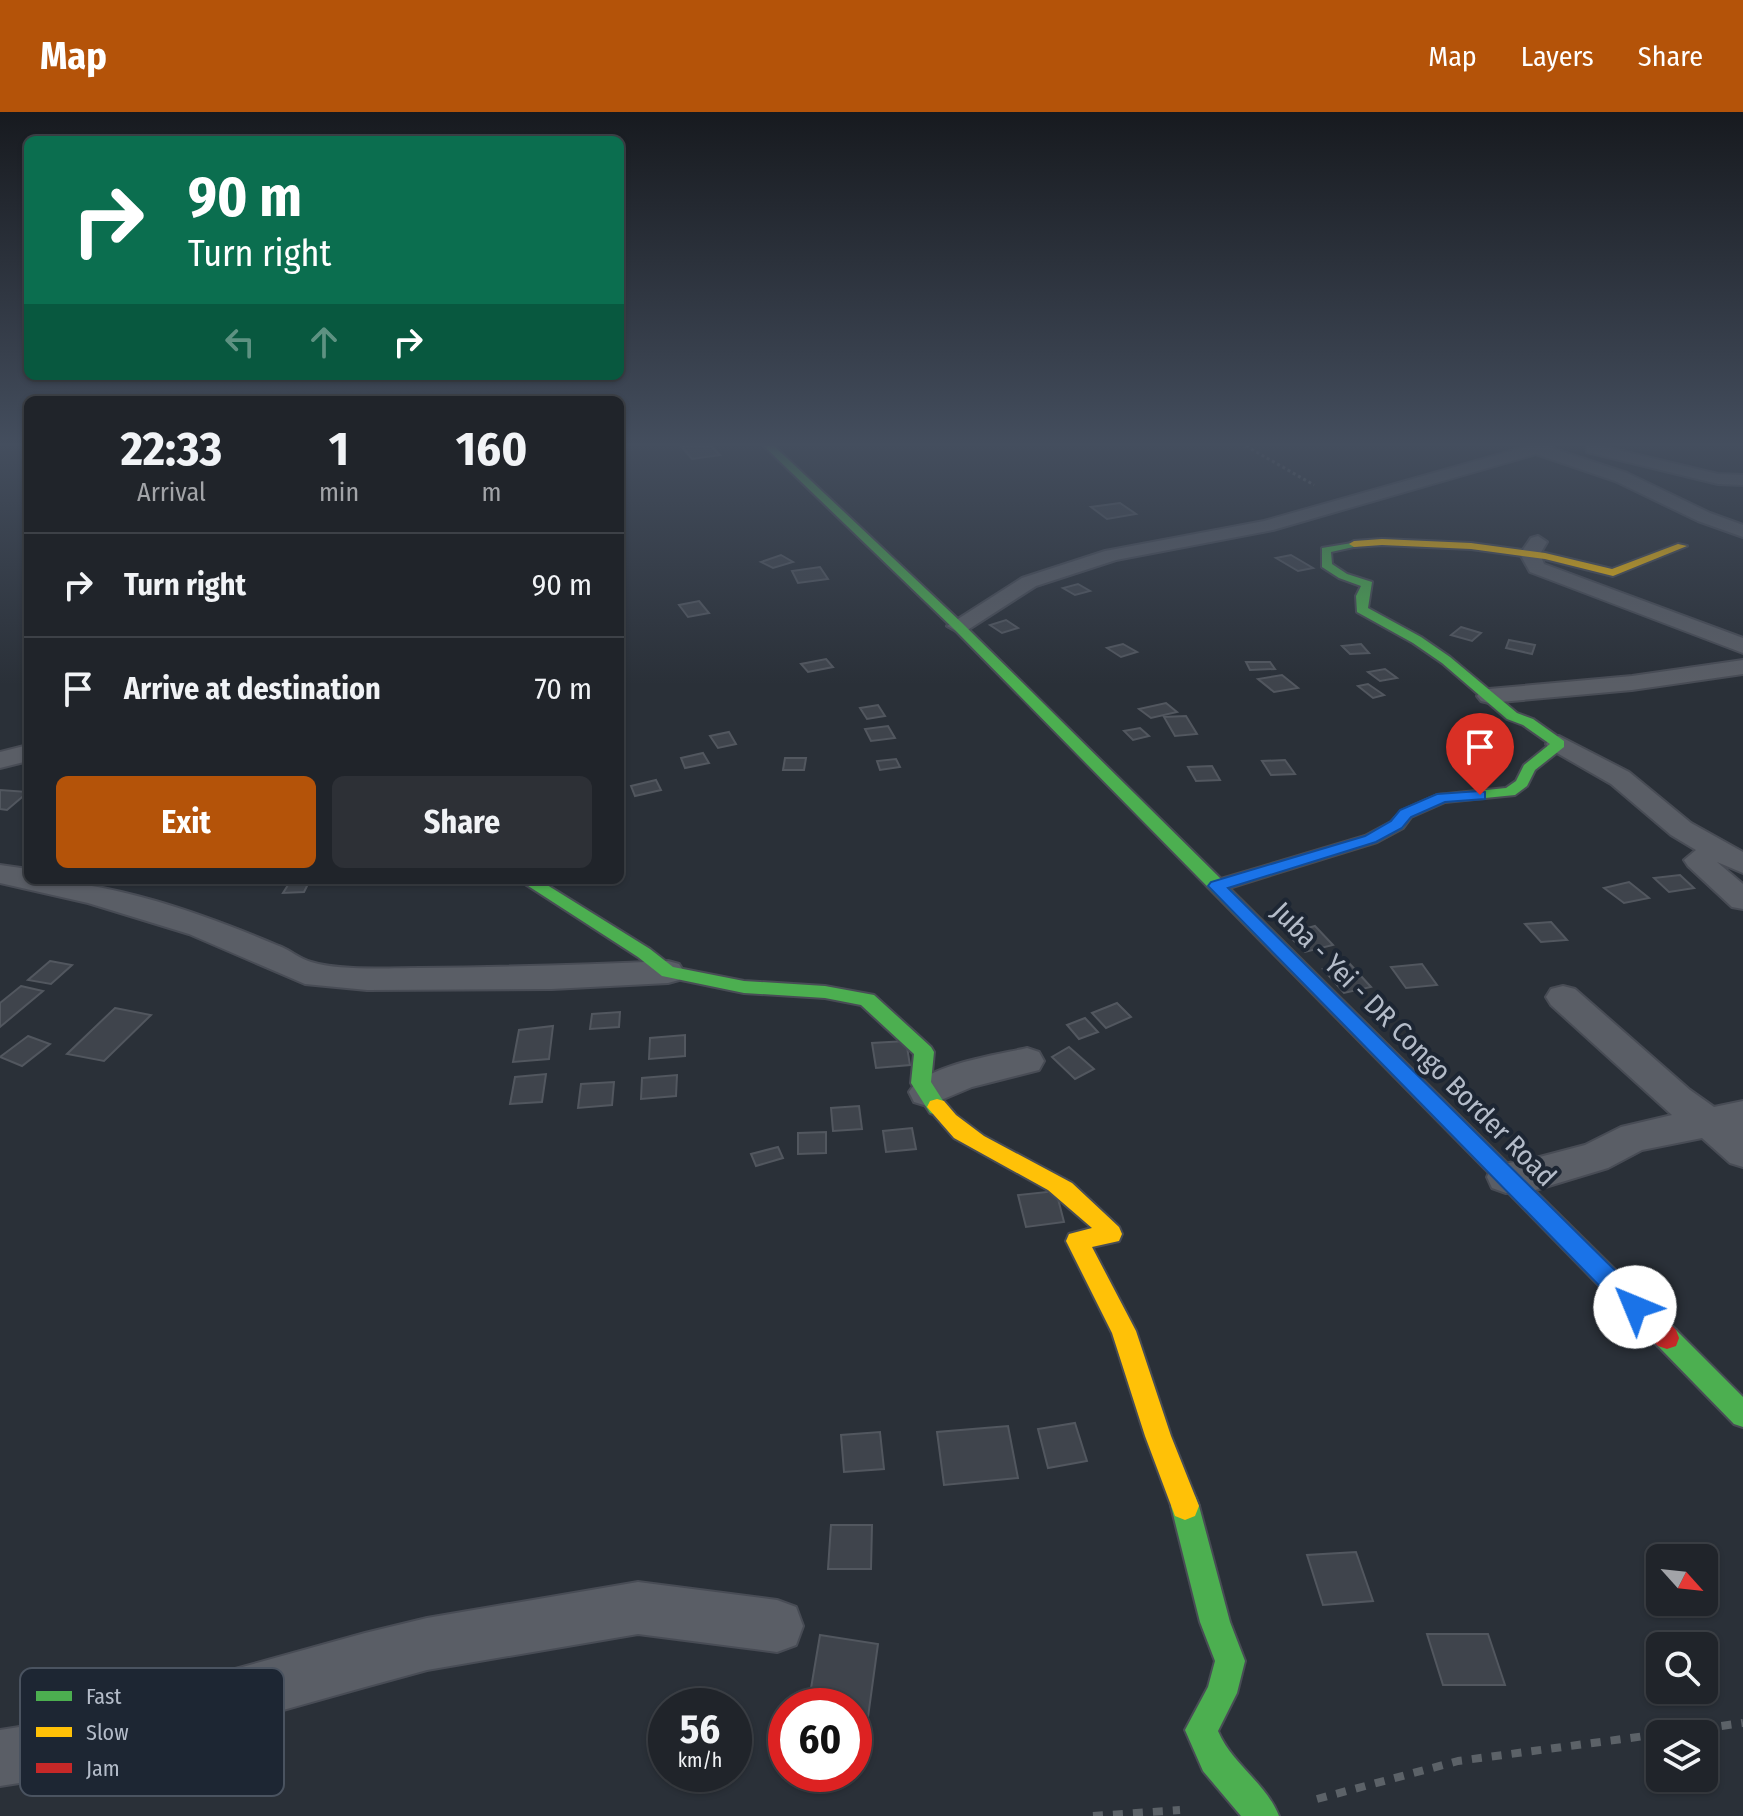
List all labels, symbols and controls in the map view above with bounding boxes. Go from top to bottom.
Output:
text: Map [40,33,107,79]
text: Map [1428,40,1477,73]
text: Layers [1521,40,1594,73]
text: Share [1638,40,1703,73]
text: 90 m [188,164,302,231]
icon: right [56,168,160,272]
text: Turn right [188,232,331,276]
icon: left [218,320,262,364]
icon: ahead [302,320,346,364]
icon: right [386,320,430,364]
text: 22:33 [121,420,222,478]
text: 1 [329,420,349,478]
text: 160 [456,420,527,478]
text: Arrival [137,477,206,508]
text: min [319,477,359,508]
text: m [482,477,502,508]
icon: right [56,563,100,607]
text: Turn right [124,567,246,603]
text: 90 m [532,567,592,603]
icon: arrive [56,667,100,711]
text: Arrive at destination [124,671,381,707]
text: 70 m [534,671,592,707]
pin [1446,713,1514,795]
icon: arrive [1458,725,1502,769]
button: Exit [56,776,316,868]
button: Share [332,776,592,868]
street label: Juba - Yei - DR Congo Border Road [1265,895,1563,1193]
position arrow [1593,1265,1677,1349]
north arrow [1646,1544,1718,1616]
map controls [1646,1544,1718,1792]
button: search [1646,1632,1718,1704]
legend [20,1668,284,1796]
text: Fast [86,1683,122,1710]
speed limit sign: 60 [768,1688,872,1792]
text: 56 [680,1706,720,1754]
text: Slow [86,1719,129,1746]
button: layers [1646,1720,1718,1792]
text: km/h [678,1748,722,1772]
text: Jam [86,1755,120,1782]

